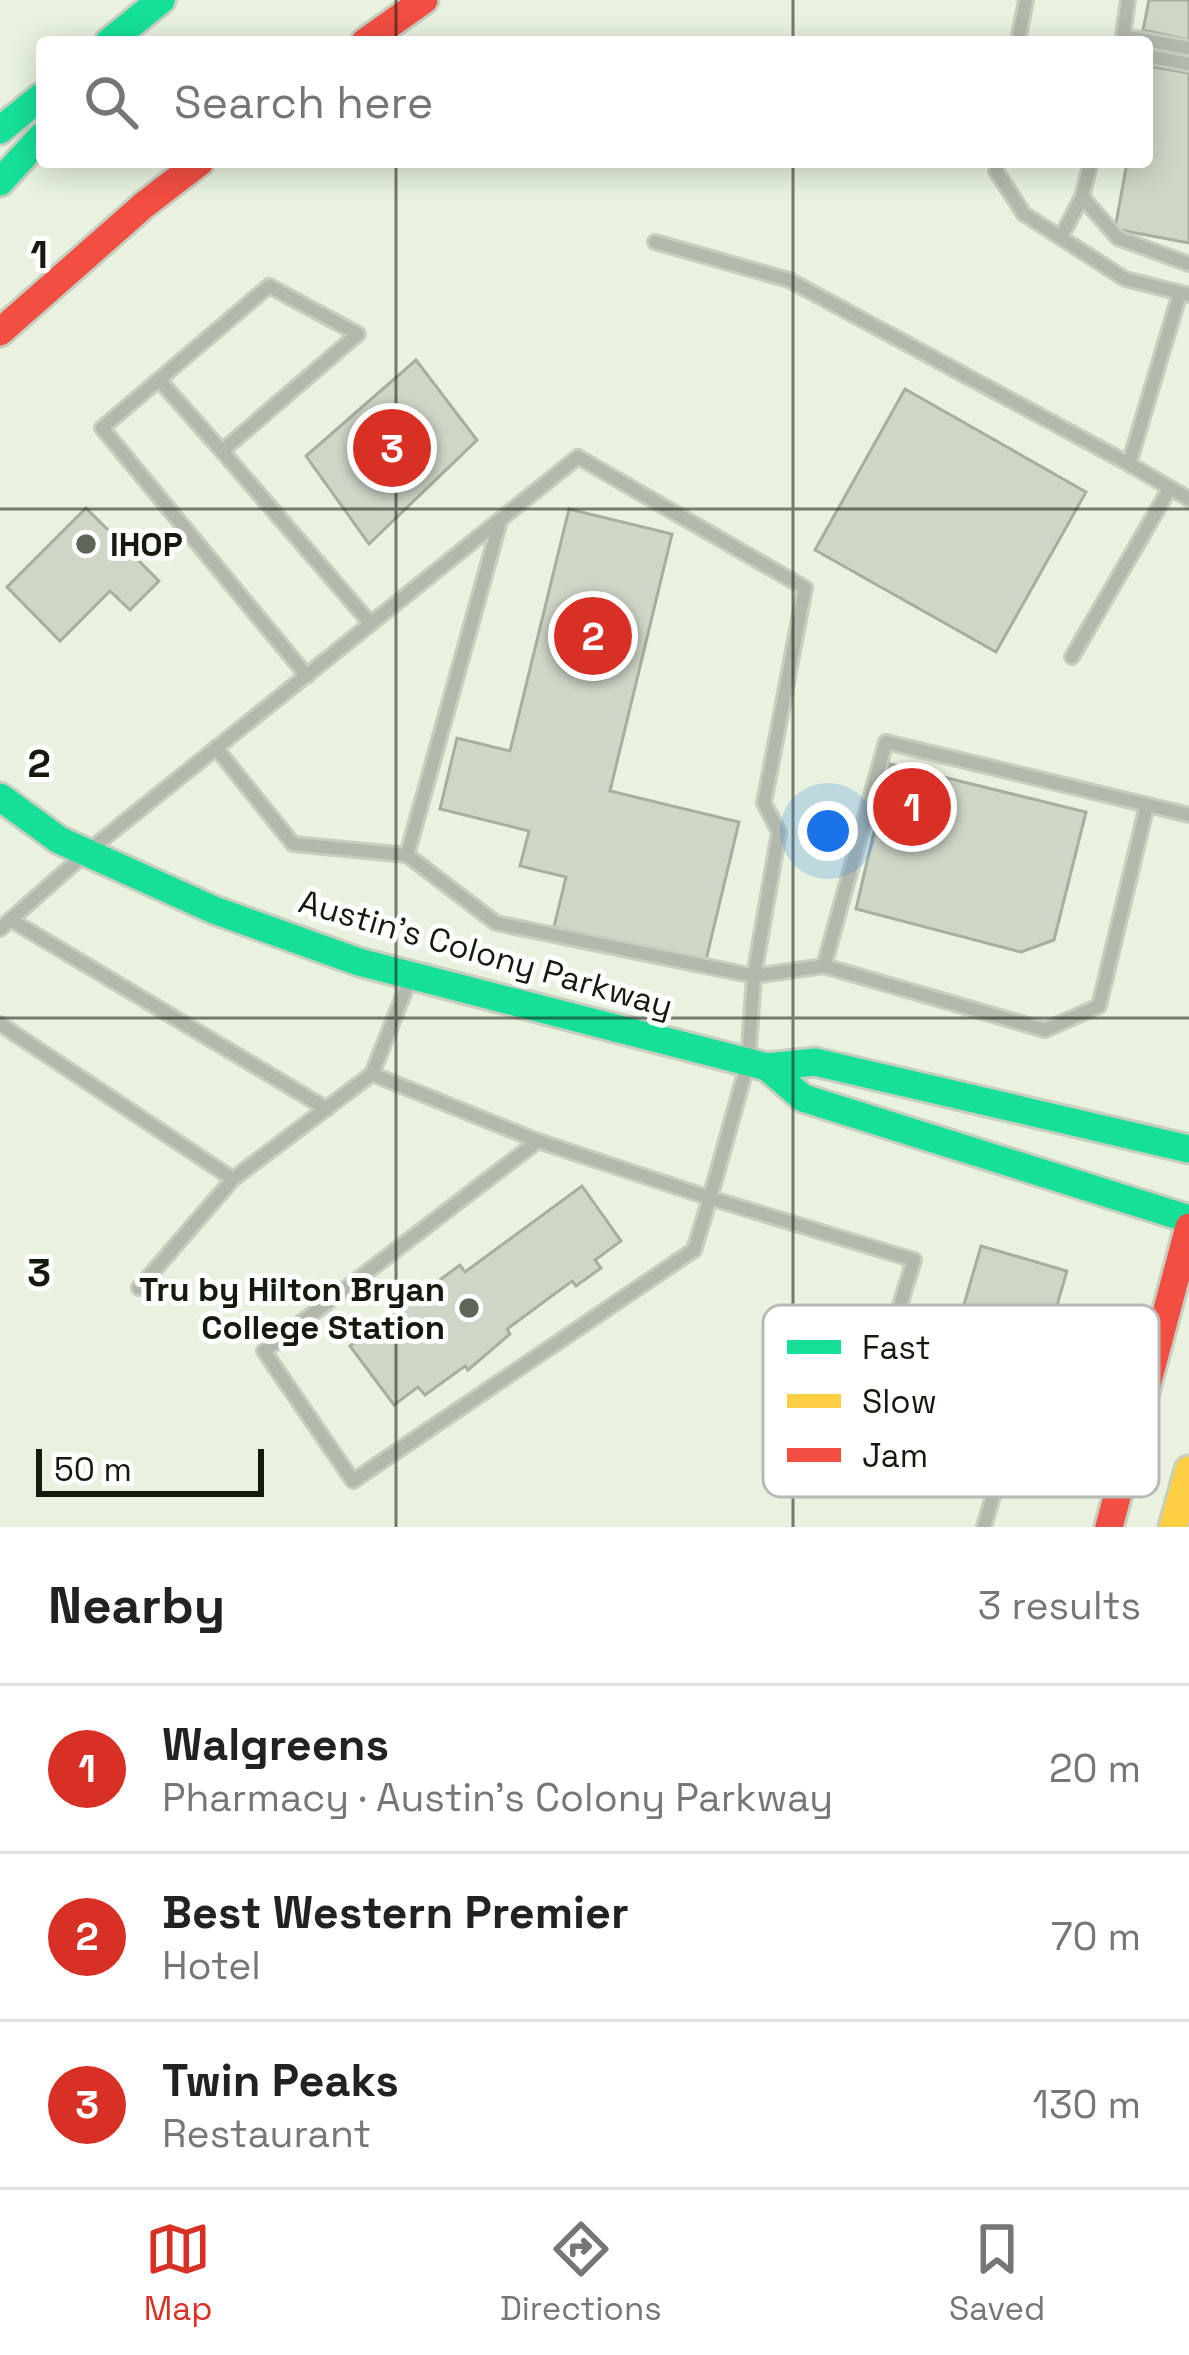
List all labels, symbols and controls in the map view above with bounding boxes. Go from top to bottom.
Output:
search box [36,36,1153,168]
icon: search [78,69,144,135]
text: Search here [174,74,433,131]
text: 1 [30,230,48,279]
pin: 3 [353,403,431,493]
place label: IHOP [110,524,183,566]
marker: IHOP [73,531,99,557]
pin: 2 [554,591,632,681]
text: 2 [27,739,51,788]
pin: 1 [873,762,951,852]
your location [798,801,858,861]
street label: Austin's Colony Parkway [294,880,677,1027]
text: 3 [27,1248,51,1297]
place label: Tru by Hilton Bryan College Station [139,1269,445,1349]
marker: Tru by Hilton Bryan College Station [456,1295,482,1321]
legend [763,1305,1159,1497]
text: Fast [862,1327,931,1369]
text: Slow [862,1381,937,1423]
text: Jam [862,1435,928,1477]
scale bar [36,1443,264,1496]
text: 50 m [54,1449,132,1491]
text: Nearby [48,1573,225,1638]
text: 3 results [978,1581,1141,1630]
text: Walgreens [162,1716,389,1773]
text: 1 [78,1744,96,1793]
text: 20 m [1049,1744,1141,1793]
text: Pharmacy · Austin's Colony Parkway [162,1773,833,1822]
text: Best Western Premier [162,1884,629,1941]
text: 2 [75,1912,99,1961]
text: 70 m [1051,1912,1141,1961]
text: Hotel [162,1941,261,1990]
text: Twin Peaks [162,2052,399,2109]
text: 3 [75,2080,99,2129]
text: 130 m [1033,2080,1141,2129]
text: Restaurant [162,2109,371,2158]
tab: Map [144,2216,212,2330]
tab: Directions [500,2216,662,2330]
tab: Saved [949,2216,1045,2330]

